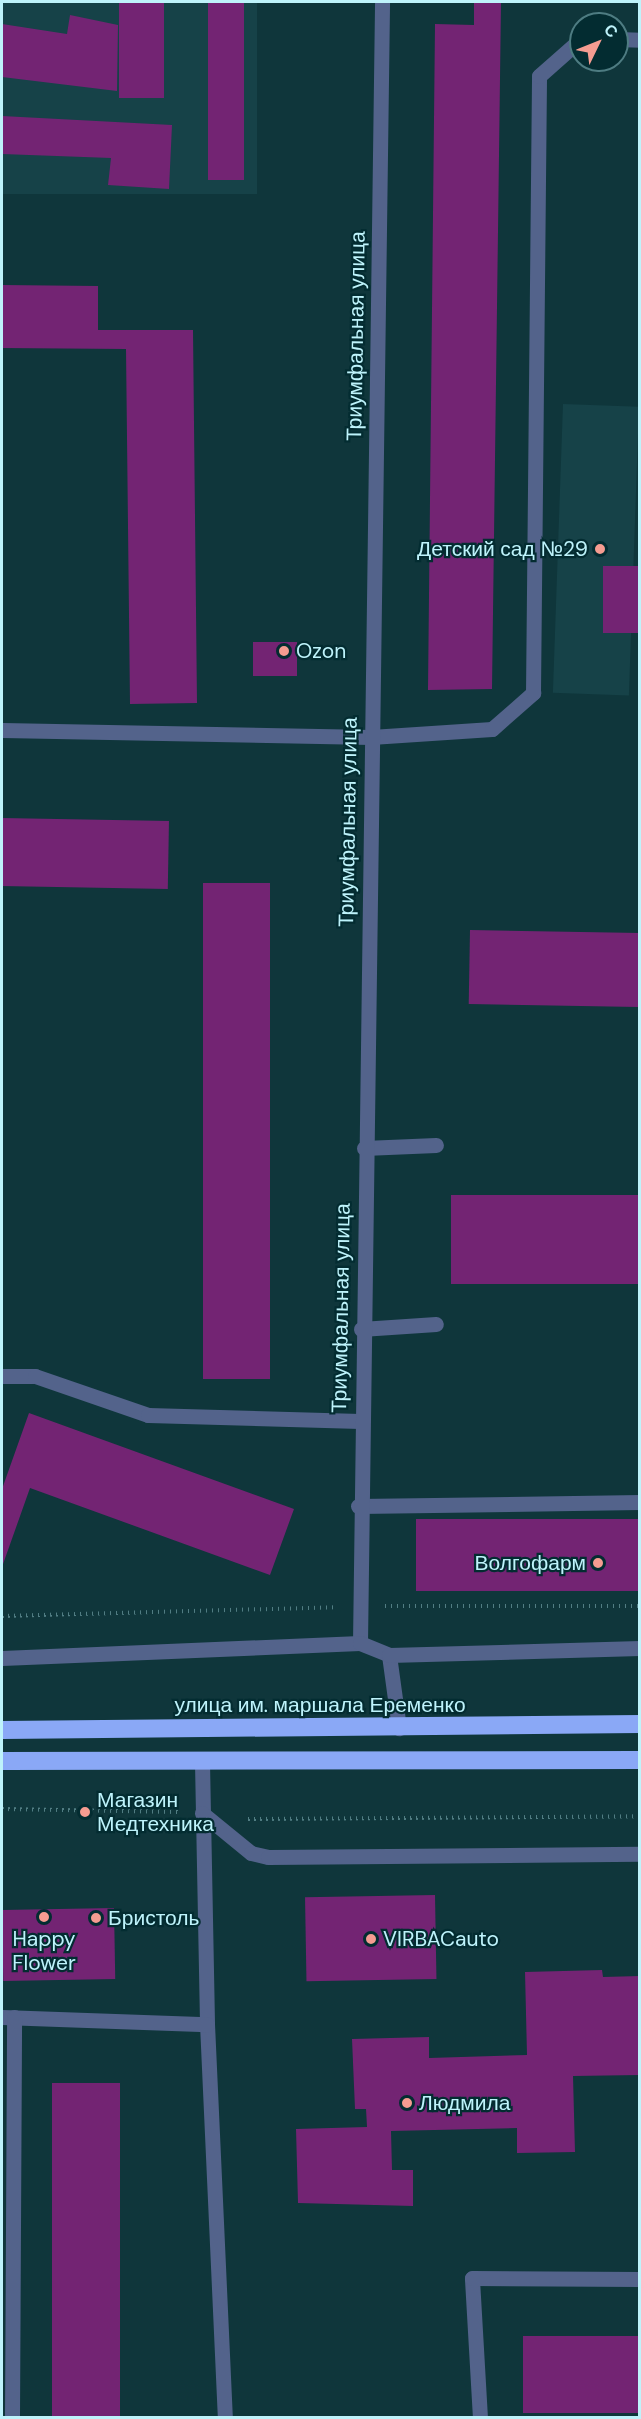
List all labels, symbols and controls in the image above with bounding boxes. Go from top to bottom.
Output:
north arrow [569,12,629,72]
text: С [599,19,623,42]
street label: Триумфальная улица [342,231,370,441]
place label: Детский сад №29 [417,536,588,562]
marker: Детский сад №29 [593,542,607,556]
place label: Ozon [296,638,346,664]
marker: Ozon [277,644,291,658]
street label: Триумфальная улица [334,717,362,927]
street label: Триумфальная улица [327,1203,355,1413]
place label: Волгофарм [475,1550,586,1576]
marker: Волгофарм [591,1556,605,1570]
street label: улица им. маршала Еременко [174,1692,466,1718]
place label: Магазин Медтехника [97,1787,214,1837]
marker: Магазин Медтехника [78,1805,92,1819]
place label: Бристоль [108,1905,199,1931]
marker: Happy Flower [37,1910,51,1924]
marker: Бристоль [89,1911,103,1925]
place label: Happy Flower [12,1926,76,1976]
place label: VIRBACauto [383,1926,499,1952]
marker: VIRBACauto [364,1932,378,1946]
place label: Людмила [419,2090,510,2116]
marker: Людмила [400,2096,414,2110]

